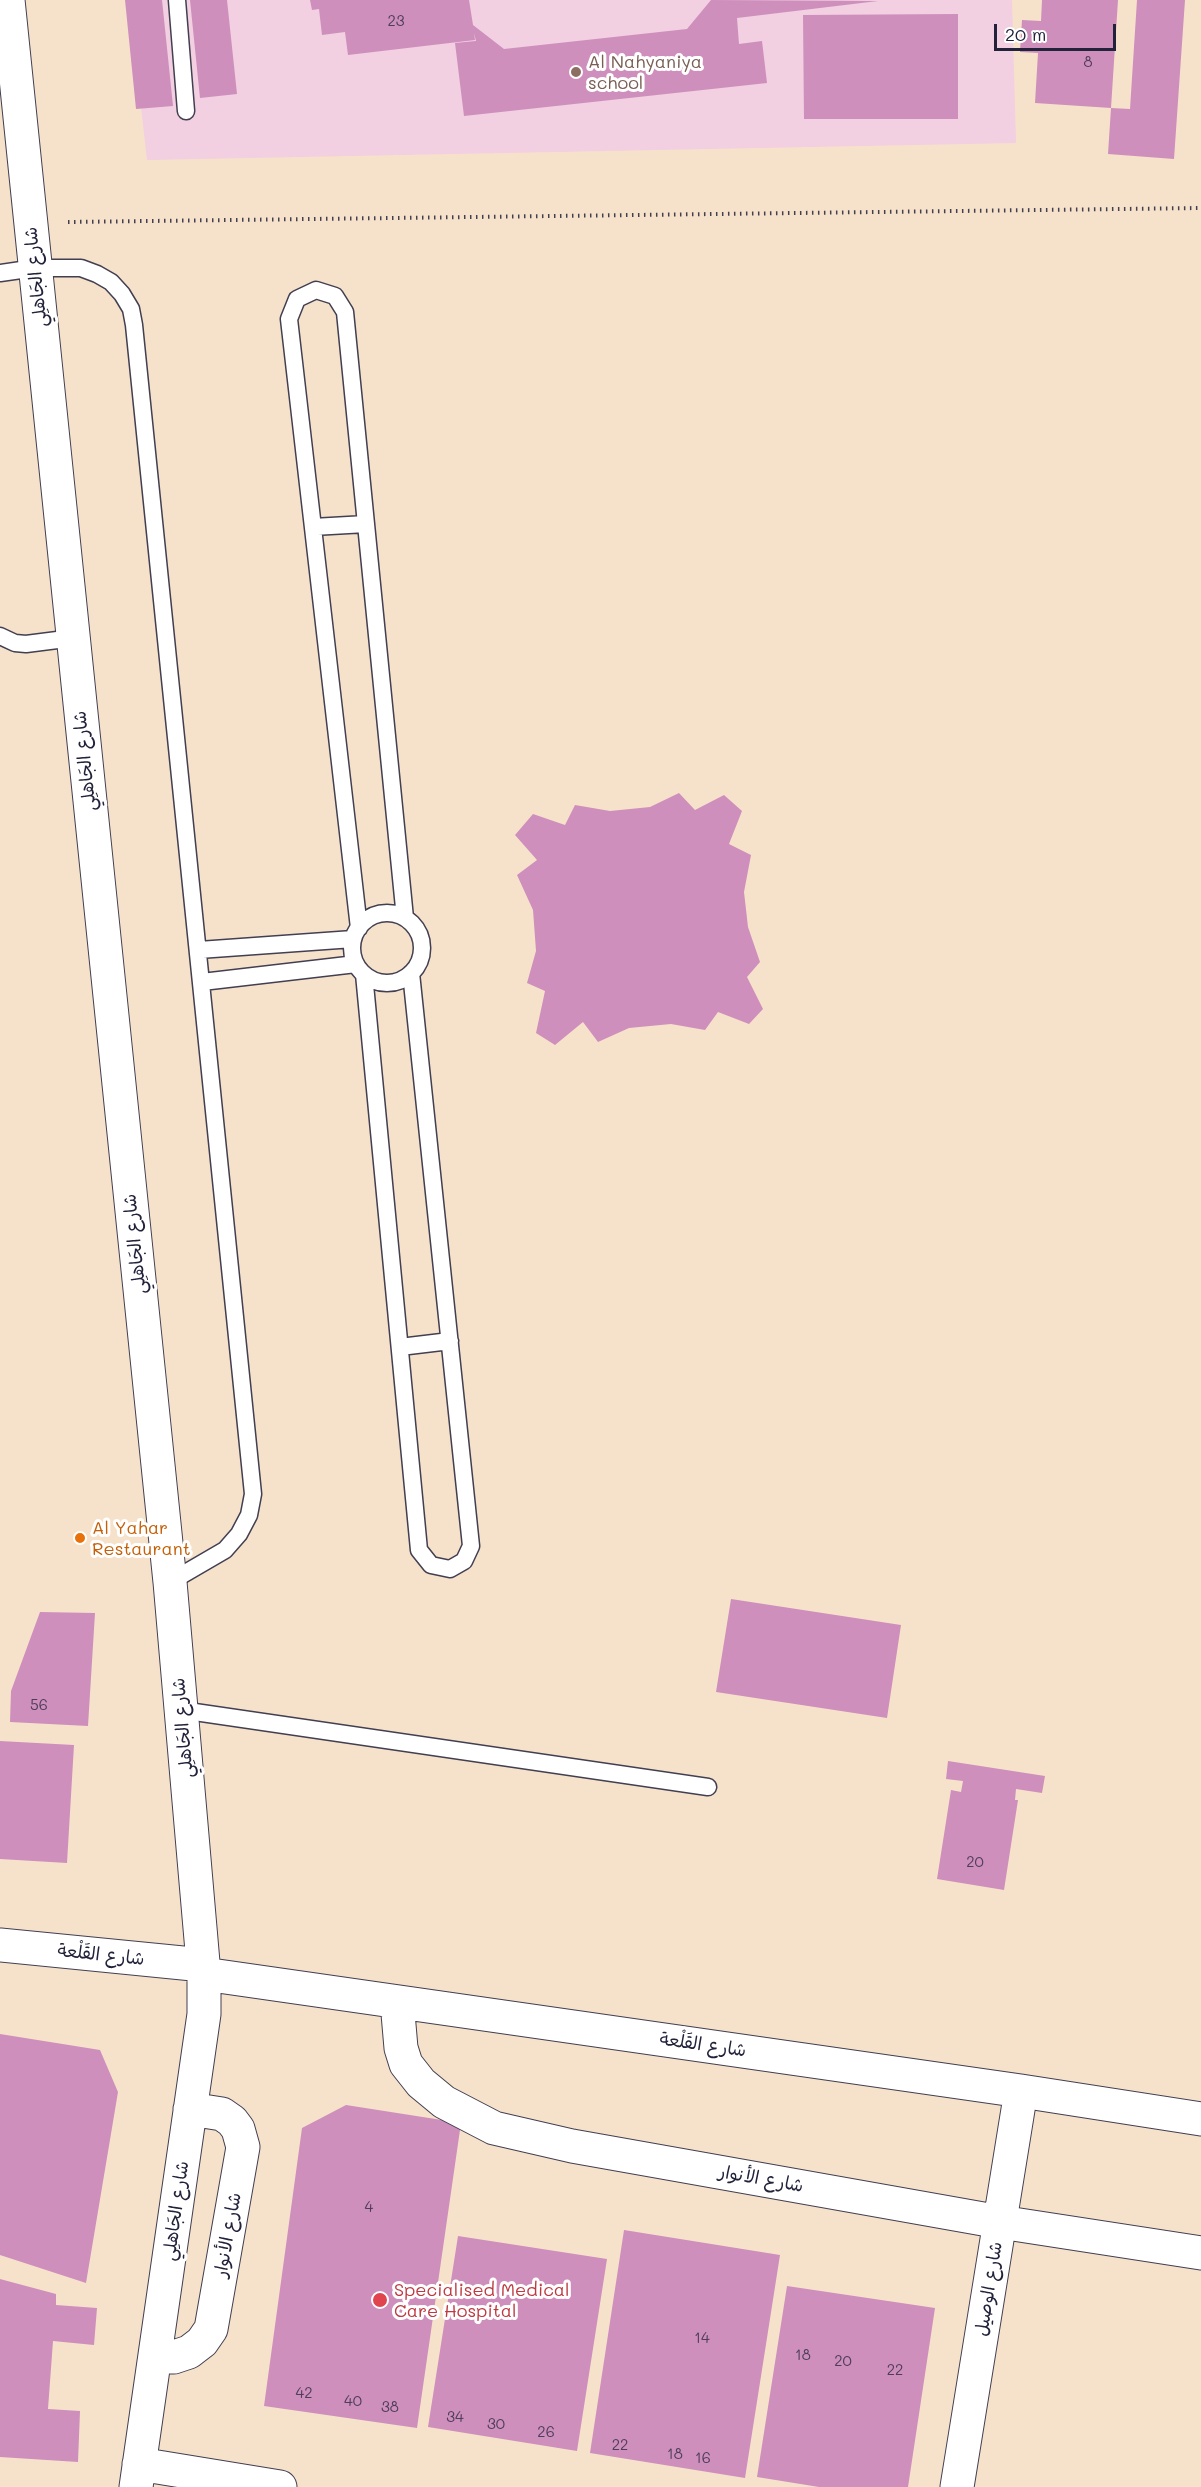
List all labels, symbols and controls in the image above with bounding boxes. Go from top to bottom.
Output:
house number: 23 [387,12,405,30]
scale bar [997,12,1118,50]
text: 20 m [1005,22,1046,46]
place label: Al Nahyaniya school [588,51,702,94]
house number: 8 [1083,53,1093,71]
marker: Al Nahyaniya school [569,65,583,79]
street label: شارع الجَاهلِي [20,226,52,328]
street label: شارع الجَاهلِي [69,710,101,812]
street label: شارع الجَاهلِي [119,1193,151,1295]
place label: Al Yahar Restaurant [92,1517,191,1559]
marker: Al Yahar Restaurant [73,1531,87,1545]
street label: شارع الجَاهلِي [168,1677,198,1779]
house number: 56 [30,1696,48,1714]
house number: 20 [966,1853,984,1871]
street label: شارع القَلْعة [57,1940,145,1970]
street label: شارع القَلْعة [658,2028,748,2062]
street label: شارع الجَاهلِي [158,2160,194,2262]
street label: شارع الأنوار [717,2161,805,2197]
street label: شارع الأنوار [210,2191,246,2279]
house number: 4 [365,2198,373,2216]
street label: شارع الوصيل [971,2240,1007,2338]
place label: Specialised Medical Care Hospital [394,2279,569,2322]
marker: Specialised Medical Care Hospital [371,2291,389,2309]
house number: 14 [694,2329,710,2347]
house number: 18 [795,2346,811,2364]
house number: 20 [834,2352,852,2370]
house number: 22 [887,2361,903,2379]
house number: 42 [295,2384,313,2402]
house number: 40 [344,2392,362,2410]
house number: 38 [381,2398,399,2416]
house number: 34 [446,2408,464,2426]
house number: 30 [487,2415,505,2433]
house number: 26 [537,2423,555,2441]
house number: 22 [612,2436,628,2454]
house number: 18 [667,2445,683,2463]
house number: 16 [695,2449,711,2467]

